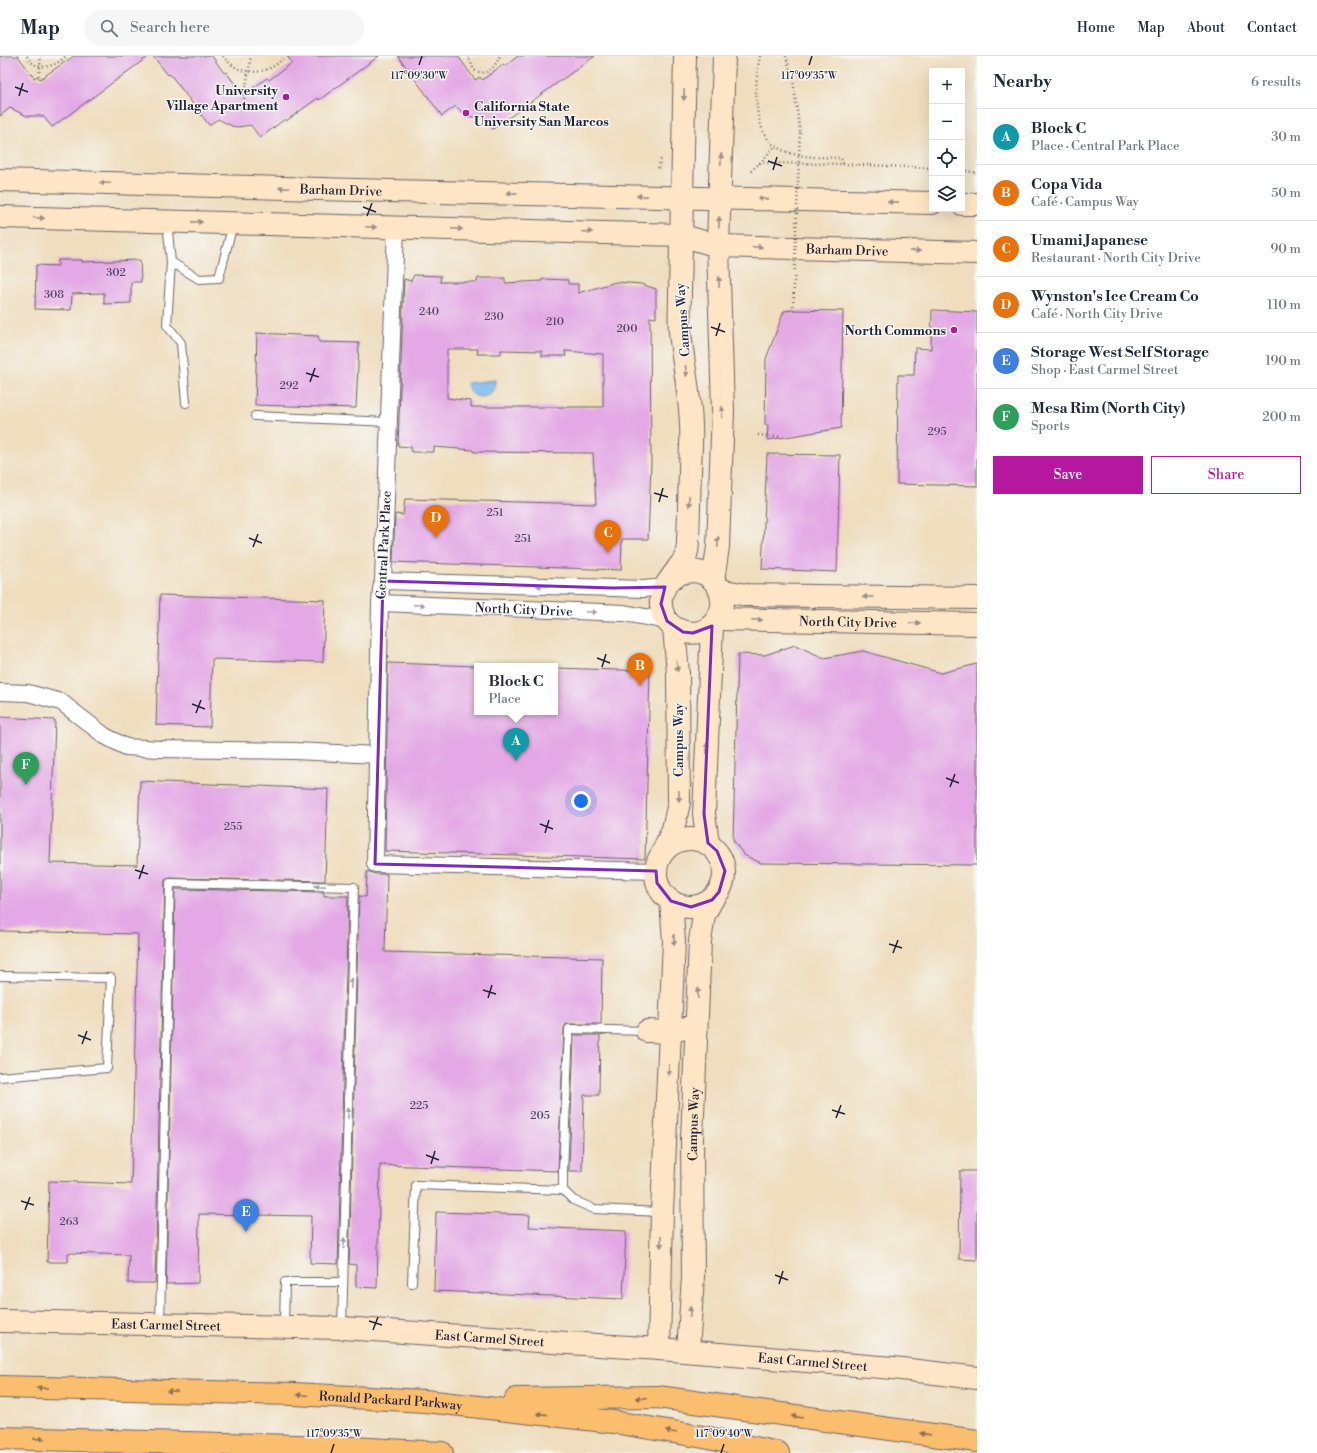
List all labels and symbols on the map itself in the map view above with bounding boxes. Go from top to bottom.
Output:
text: 117°09'30"W [390,70,449,82]
text: 117°09'35"W [781,70,838,82]
place label: University Village Apartment [165,83,278,114]
one-way arrow [680,89,687,101]
marker: University Village Apartment [281,92,291,102]
place label: California State University San Marcos [474,99,609,130]
marker: California State University San Marcos [461,108,471,118]
one-way arrow [717,153,724,165]
one-way arrow [99,179,111,186]
street label: Barham Drive [298,181,383,200]
one-way arrow [278,184,290,191]
one-way arrow [506,190,518,197]
one-way arrow [636,193,648,200]
one-way arrow [756,196,769,202]
one-way arrow [886,199,899,205]
one-way arrow [33,215,46,221]
one-way arrow [716,215,722,228]
one-way arrow [191,219,204,225]
one-way arrow [365,223,377,230]
one-way arrow [451,226,464,232]
one-way arrow [581,229,594,235]
street label: Barham Drive [805,241,889,260]
one-way arrow [751,244,764,250]
one-way arrow [909,248,922,254]
house number: 302 [106,266,126,280]
one-way arrow [716,275,722,288]
street label: Campus Way [672,282,694,357]
house number: 308 [44,288,64,302]
house number: 240 [419,305,439,319]
house number: 230 [484,310,504,324]
house number: 210 [546,315,564,329]
house number: 200 [617,322,637,336]
place label: North Commons [845,323,946,339]
marker: North Commons [949,325,959,335]
one-way arrow [683,365,689,377]
house number: 292 [279,379,299,393]
one-way arrow [719,405,725,418]
house number: 295 [928,425,947,439]
street label: Central Park Place [373,490,395,600]
one-way arrow [686,495,692,508]
pin: D [423,505,449,538]
house number: 251 [486,506,504,520]
pin: C [595,520,621,553]
house number: 251 [514,532,532,546]
one-way arrow [715,536,722,548]
one-way arrow [535,583,548,589]
one-way arrow [861,594,874,600]
street label: North City Drive [475,600,573,620]
one-way arrow [413,601,425,608]
one-way arrow [585,608,597,615]
street label: North City Drive [799,614,897,631]
one-way arrow [751,617,764,623]
one-way arrow [909,620,922,626]
pin: B [627,653,653,686]
one-way arrow [674,660,681,672]
street label: Campus Way [671,702,687,777]
pin: A [503,728,529,761]
one-way arrow [704,741,710,754]
pin: F [13,752,39,785]
one-way arrow [676,790,682,803]
your location [571,791,591,811]
house number: 255 [224,820,242,834]
one-way arrow [313,883,326,889]
one-way arrow [671,934,677,947]
one-way arrow [348,977,355,989]
one-way arrow [695,986,701,999]
one-way arrow [666,1064,672,1077]
street label: Campus Way [685,1086,703,1161]
house number: 225 [410,1099,428,1113]
one-way arrow [345,1106,351,1119]
house number: 205 [530,1109,550,1123]
pin: E [233,1199,259,1232]
house number: 263 [59,1215,79,1229]
one-way arrow [341,1236,347,1249]
one-way arrow [658,1236,665,1248]
one-way arrow [687,1306,694,1318]
street label: East Carmel Street [111,1316,221,1335]
street label: East Carmel Street [434,1327,545,1350]
street label: East Carmel Street [757,1350,868,1375]
one-way arrow [35,1385,48,1391]
one-way arrow [165,1388,178,1394]
street label: Ronald Packard Parkway [318,1388,464,1414]
one-way arrow [296,1391,308,1398]
one-way arrow [634,1395,647,1401]
one-way arrow [536,1411,548,1417]
one-way arrow [791,1414,803,1420]
text: 117°09'35"W [306,1428,363,1440]
text: 117°09'40"W [695,1428,754,1440]
one-way arrow [665,1429,677,1435]
one-way arrow [919,1431,932,1437]
one-way arrow [33,1436,46,1442]

